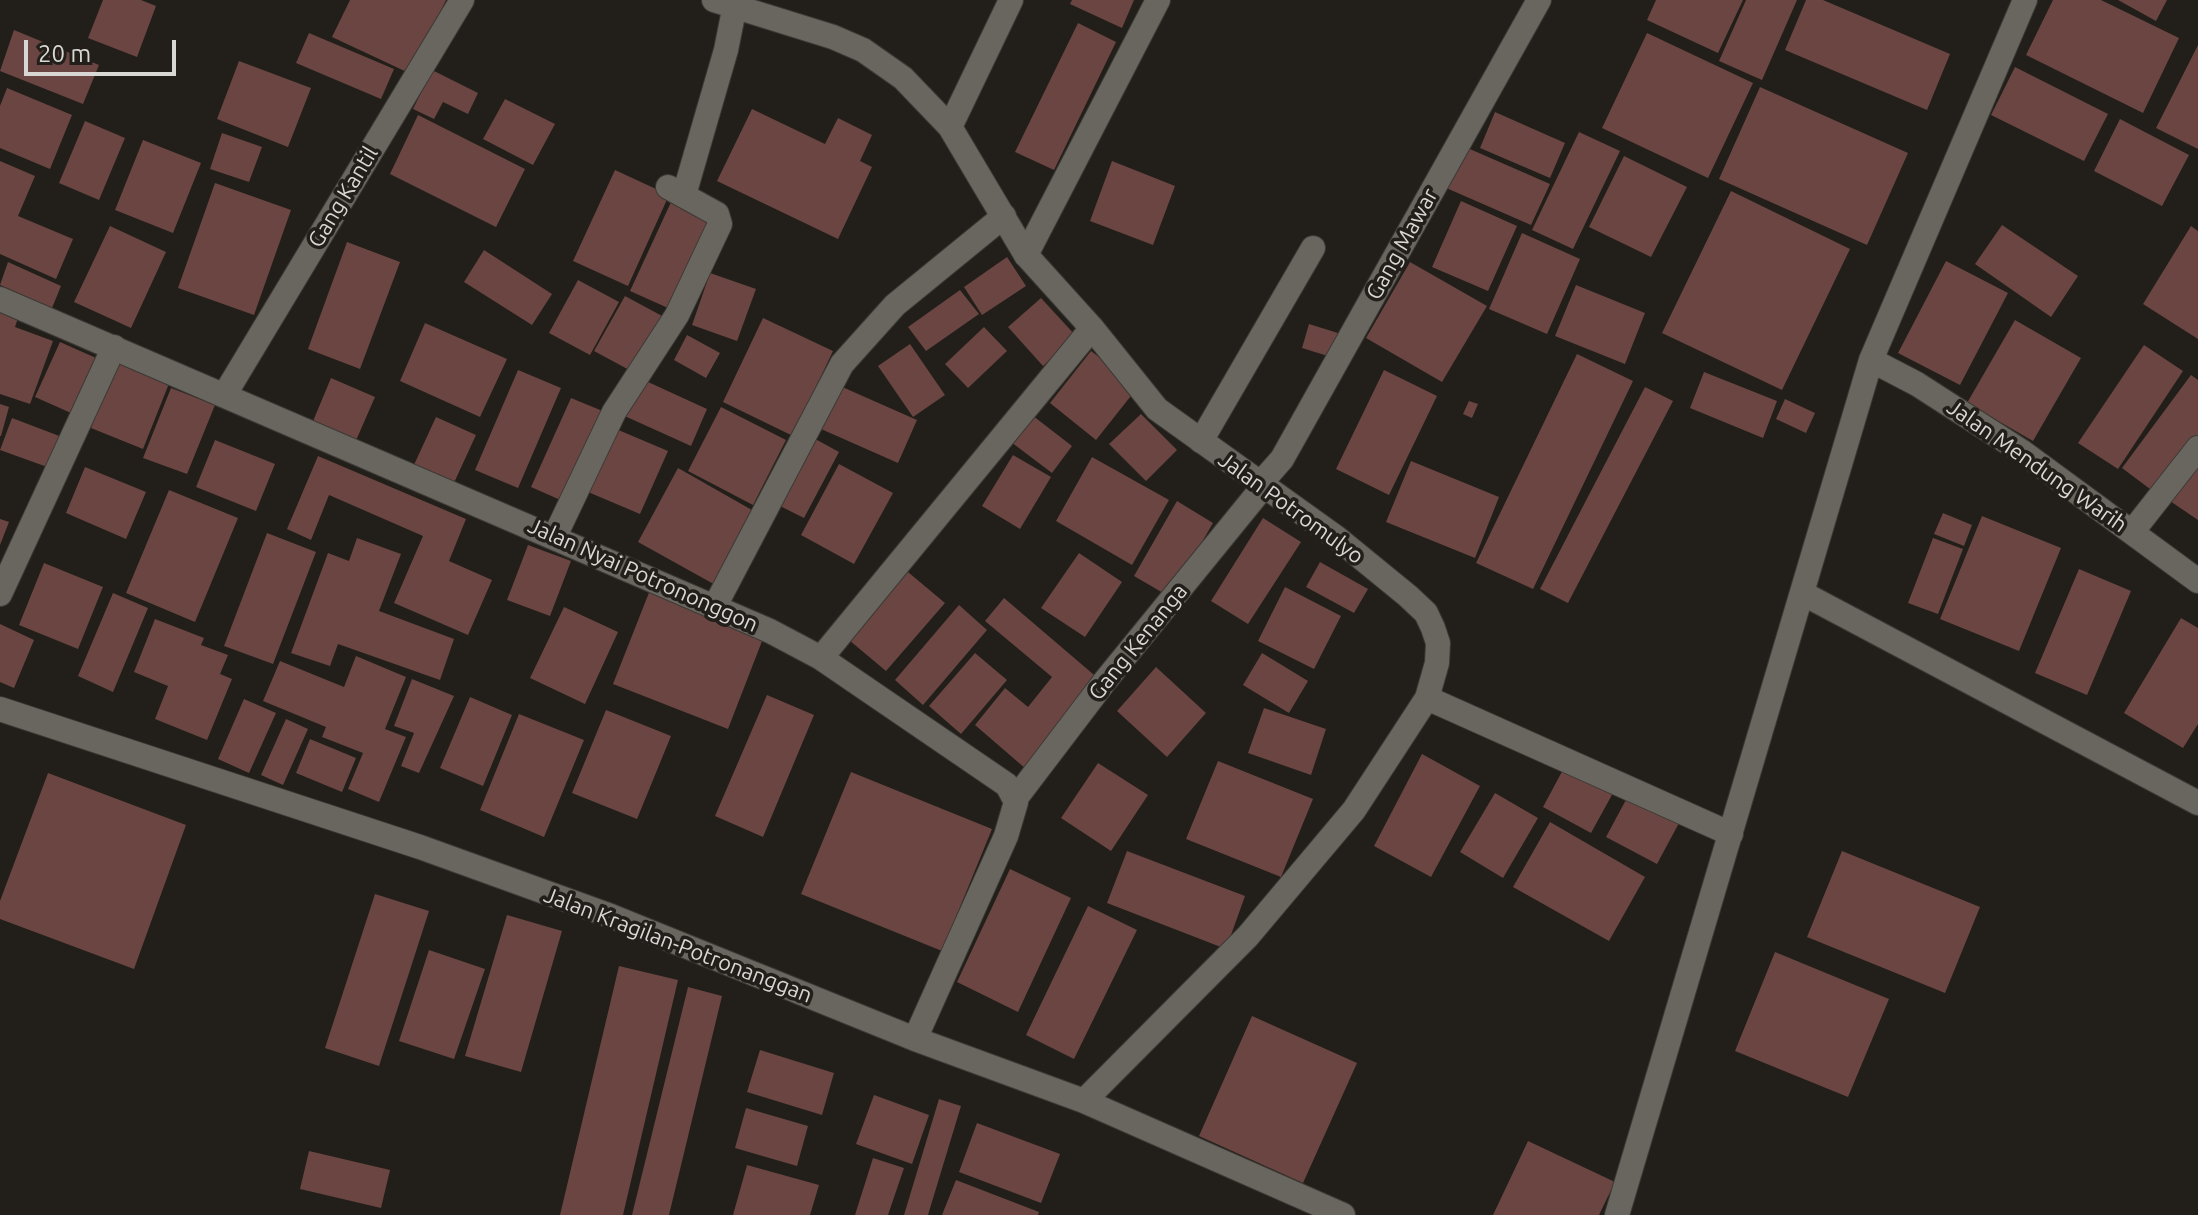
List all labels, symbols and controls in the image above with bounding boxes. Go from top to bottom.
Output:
scale bar [28,24,180,74]
text: 20 m [38,40,91,67]
street label: Gang Kantil [303,142,383,252]
street label: Gang Mawar [1361,184,1443,304]
street label: Jalan Mendung Warih [1942,394,2132,538]
street label: Jalan Potromulyo [1213,446,1369,570]
street label: Jalan Nyai Potrononggon [524,512,762,638]
street label: Gang Kenanga [1083,579,1193,705]
street label: Jalan Kragilan-Potronanggan [540,882,816,1008]

